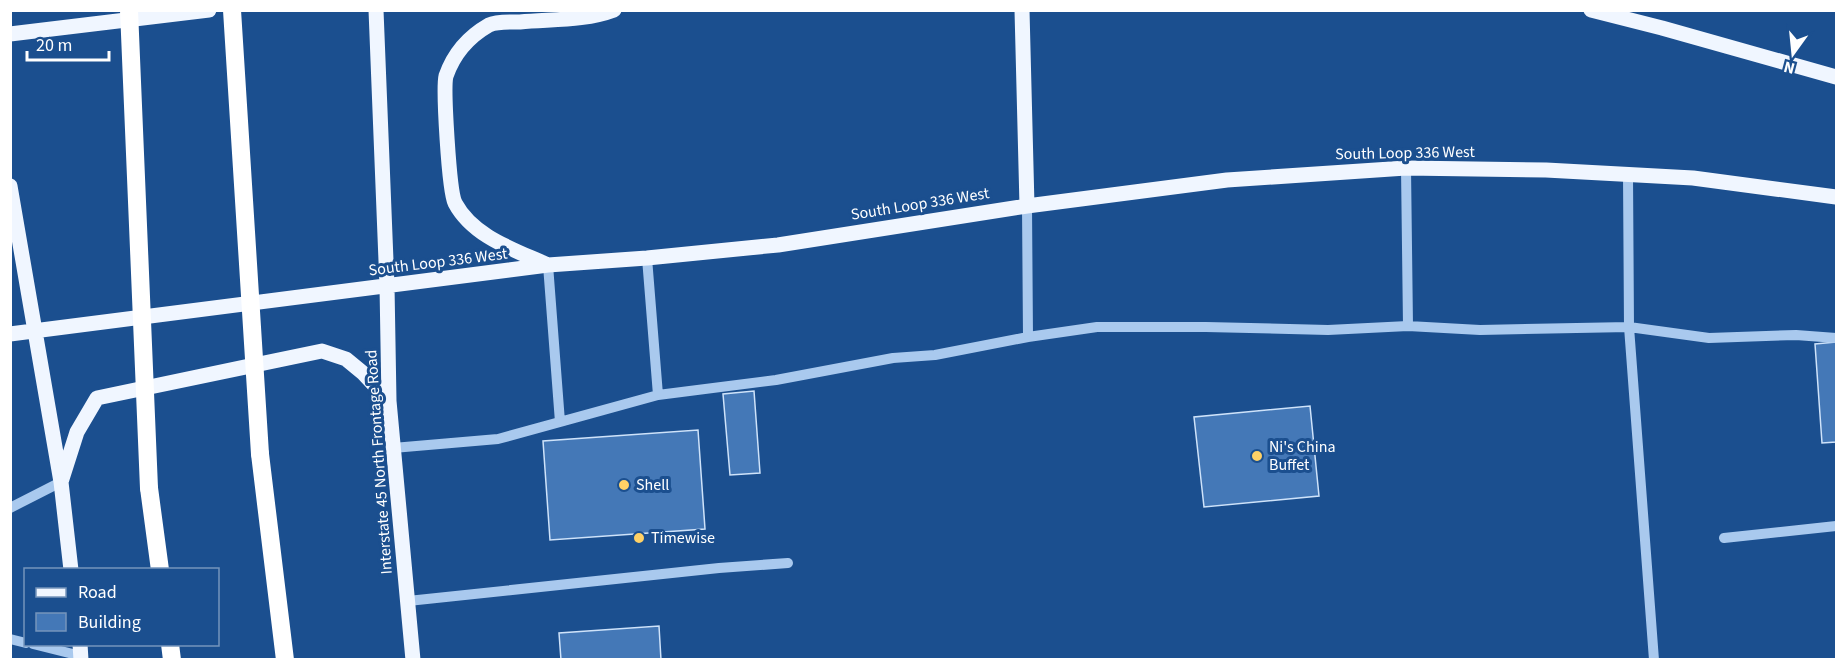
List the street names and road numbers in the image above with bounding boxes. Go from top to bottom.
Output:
street label: South Loop 336 West [1335,141,1476,165]
street label: South Loop 336 West [849,182,991,226]
street label: South Loop 336 West [367,243,509,281]
street label: Interstate 45 North Frontage Road [360,349,398,575]

